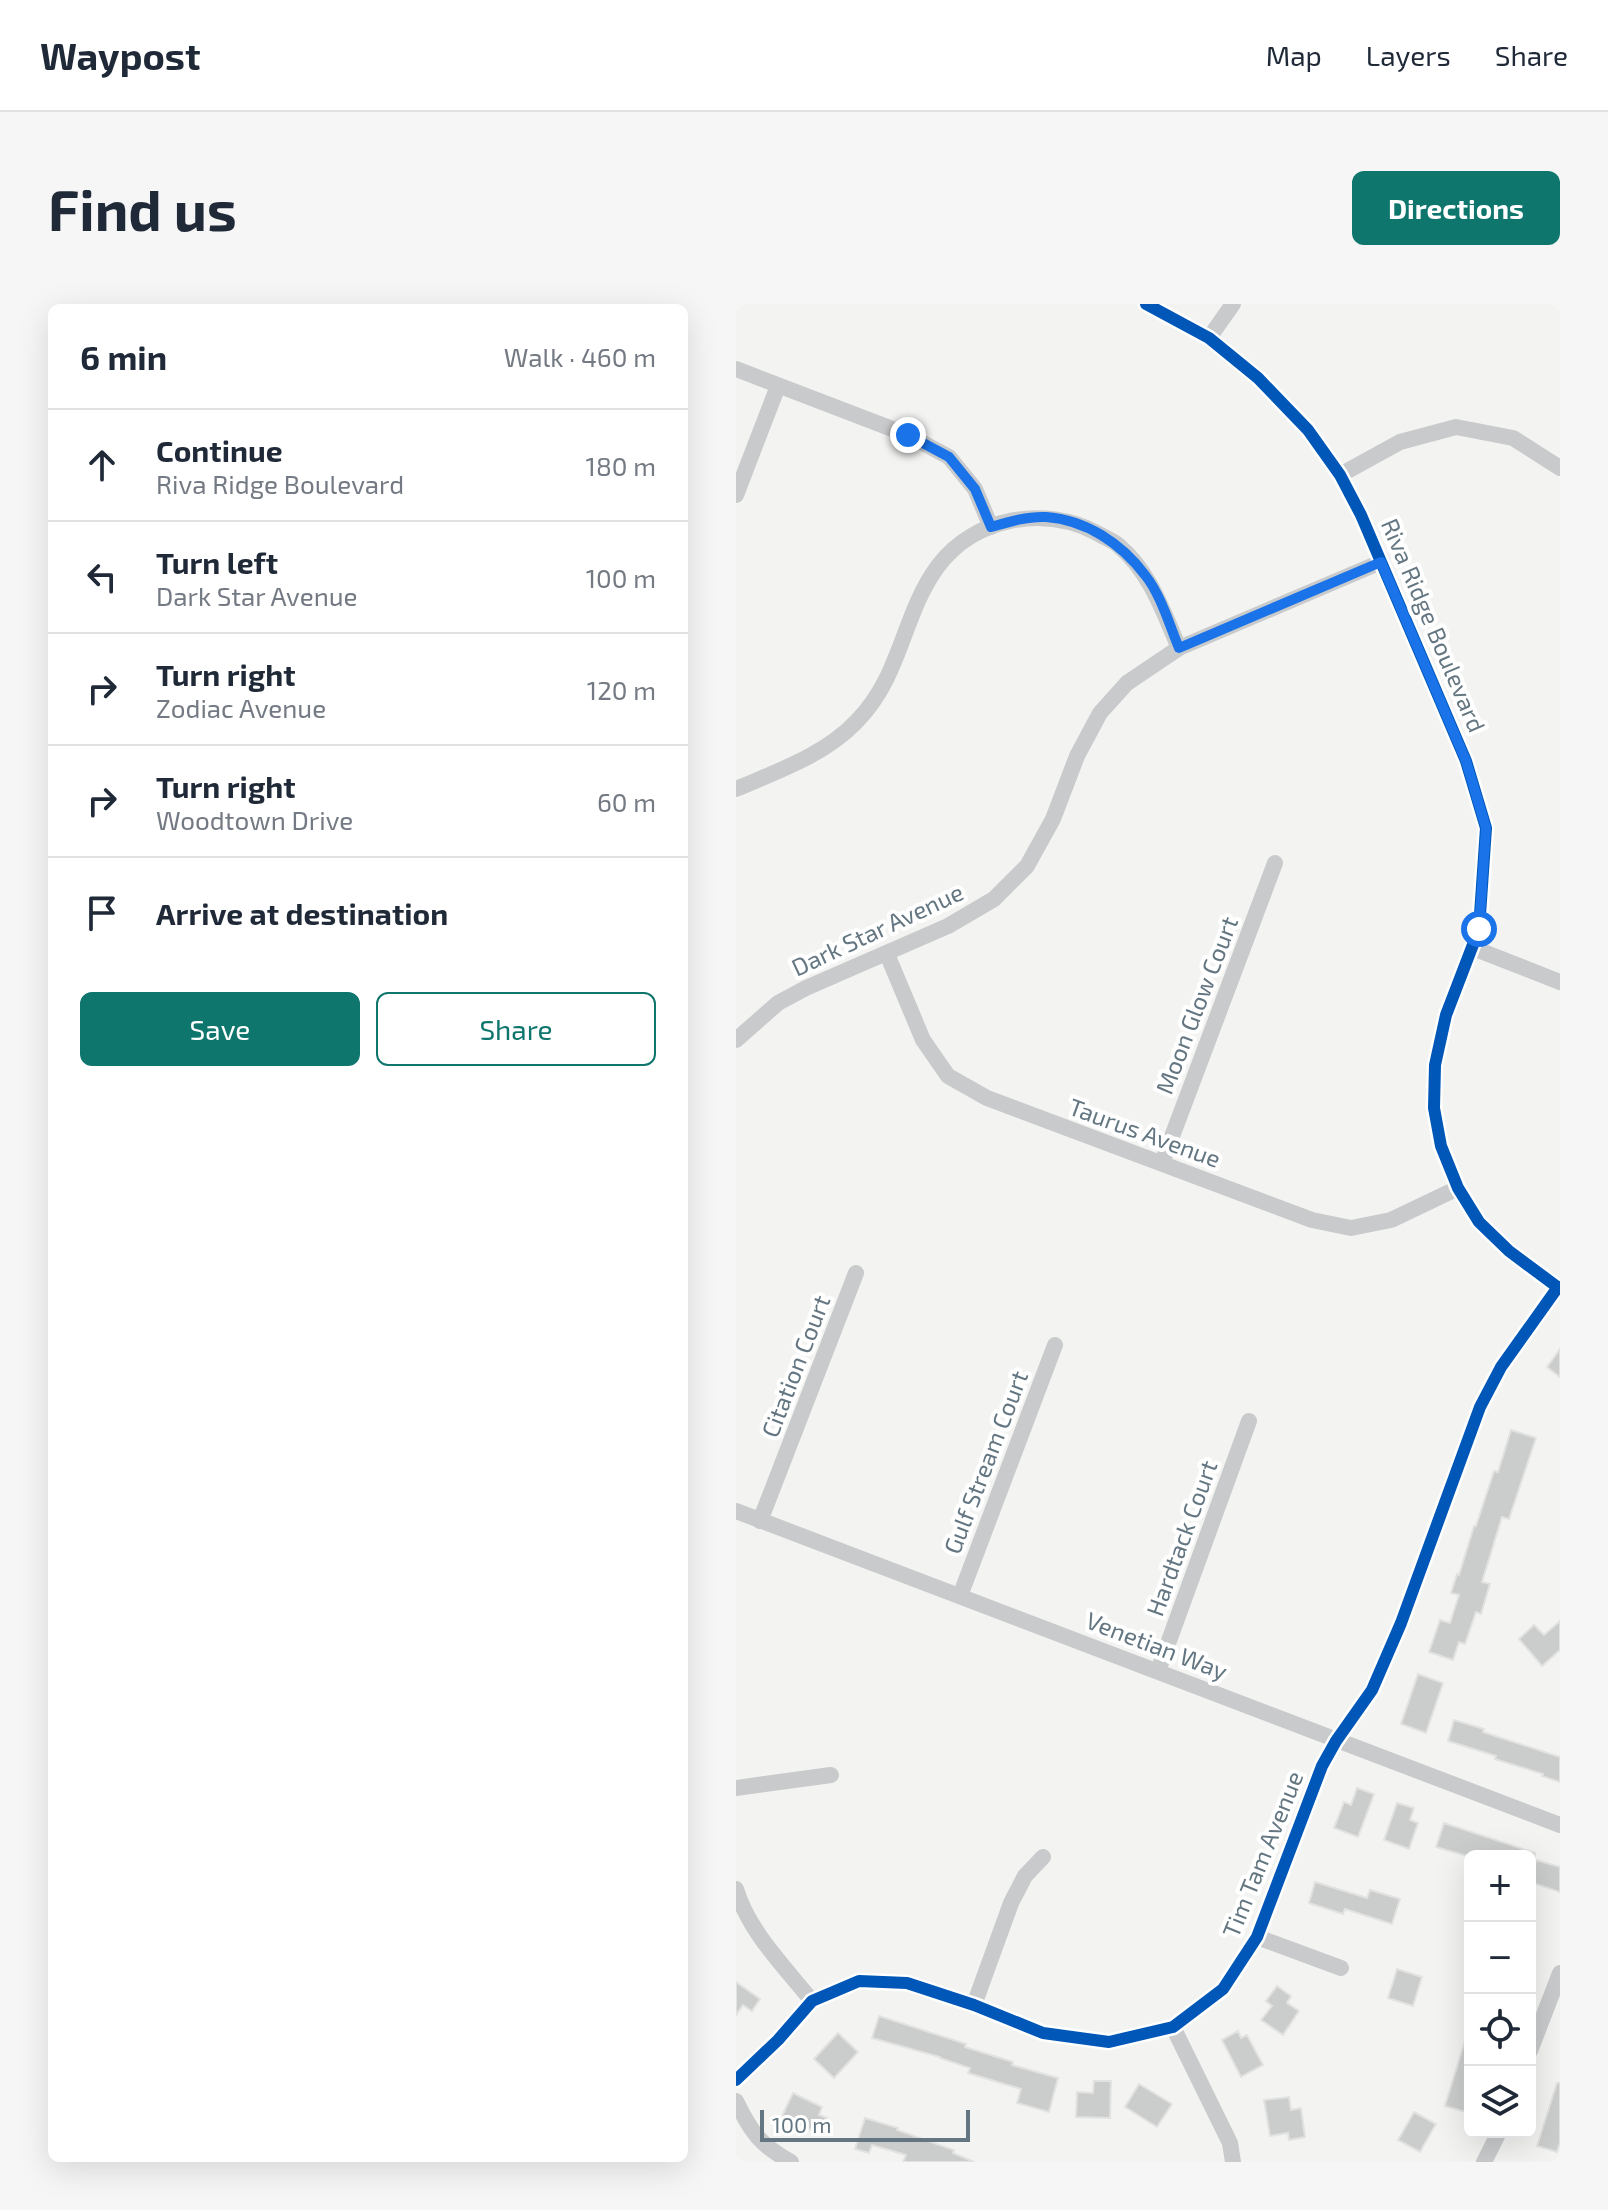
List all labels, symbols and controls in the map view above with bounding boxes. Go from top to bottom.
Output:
text: Waypost [40,32,201,78]
text: Map [1266,38,1322,72]
text: Layers [1366,38,1451,72]
text: Share [1495,38,1568,72]
button: Directions [1352,171,1560,245]
text: Find us [48,175,237,242]
text: 6 min [80,336,167,377]
text: Walk · 460 m [504,341,656,372]
route end [890,417,926,453]
text: Continue [156,432,283,468]
icon: ahead [80,443,124,487]
text: 180 m [586,450,656,481]
text: Riva Ridge Boulevard [156,468,404,499]
street label: Riva Ridge Boulevard [1376,514,1492,736]
text: Turn left [156,544,278,580]
icon: left [80,555,124,599]
text: 100 m [586,562,656,593]
text: Dark Star Avenue [156,580,358,611]
text: Turn right [156,656,296,692]
icon: right [80,667,124,711]
text: 120 m [587,674,656,705]
text: Zodiac Avenue [156,692,326,723]
text: Turn right [156,768,296,804]
icon: right [80,779,124,823]
text: 60 m [597,786,656,817]
text: Woodtown Drive [156,804,353,835]
street label: Dark Star Avenue [787,877,967,981]
icon: arrive [80,891,124,935]
text: Arrive at destination [156,895,448,931]
route start [1461,911,1497,947]
street label: Moon Glow Court [1149,912,1243,1098]
button: Save [80,992,360,1066]
button: Share [376,992,656,1066]
street label: Taurus Avenue [1065,1091,1225,1173]
street label: Citation Court [755,1291,835,1441]
street label: Gulf Stream Court [937,1366,1033,1558]
street label: Hardtack Court [1139,1456,1223,1620]
street label: Venetian Way [1082,1605,1232,1685]
street label: Tim Tam Avenue [1215,1767,1309,1941]
map controls [1464,1850,1536,2138]
button: + [1464,1850,1536,1922]
button: − [1464,1922,1536,1994]
button: locate [1464,1994,1536,2066]
button: layers [1464,2066,1536,2138]
scale bar [760,2106,970,2142]
text: 100 m [772,2111,831,2137]

